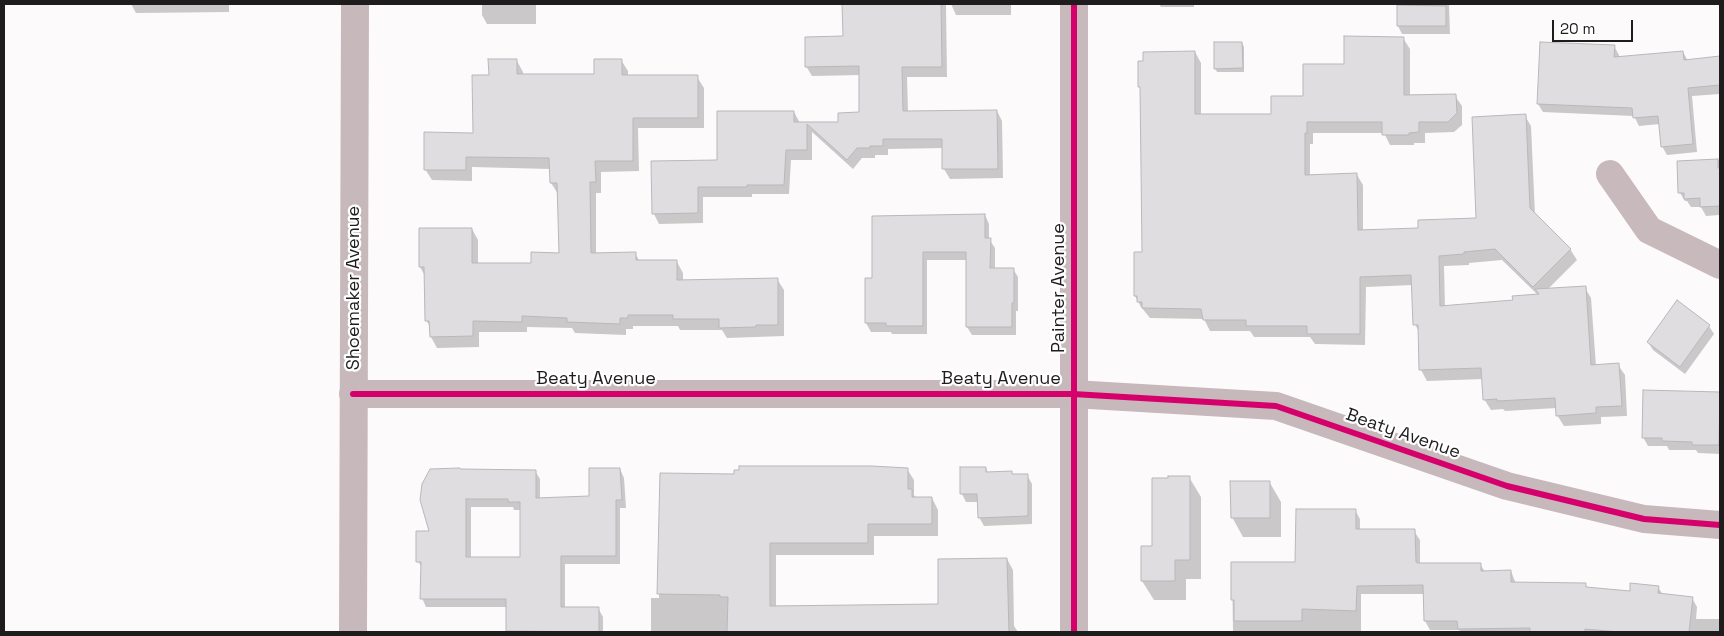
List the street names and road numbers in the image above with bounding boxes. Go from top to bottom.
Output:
street label: Shoemaker Avenue [343,206,365,370]
street label: Painter Avenue [1048,223,1070,353]
street label: Beaty Avenue [536,368,656,390]
street label: Beaty Avenue [941,368,1061,390]
street label: Beaty Avenue [1343,404,1463,464]

